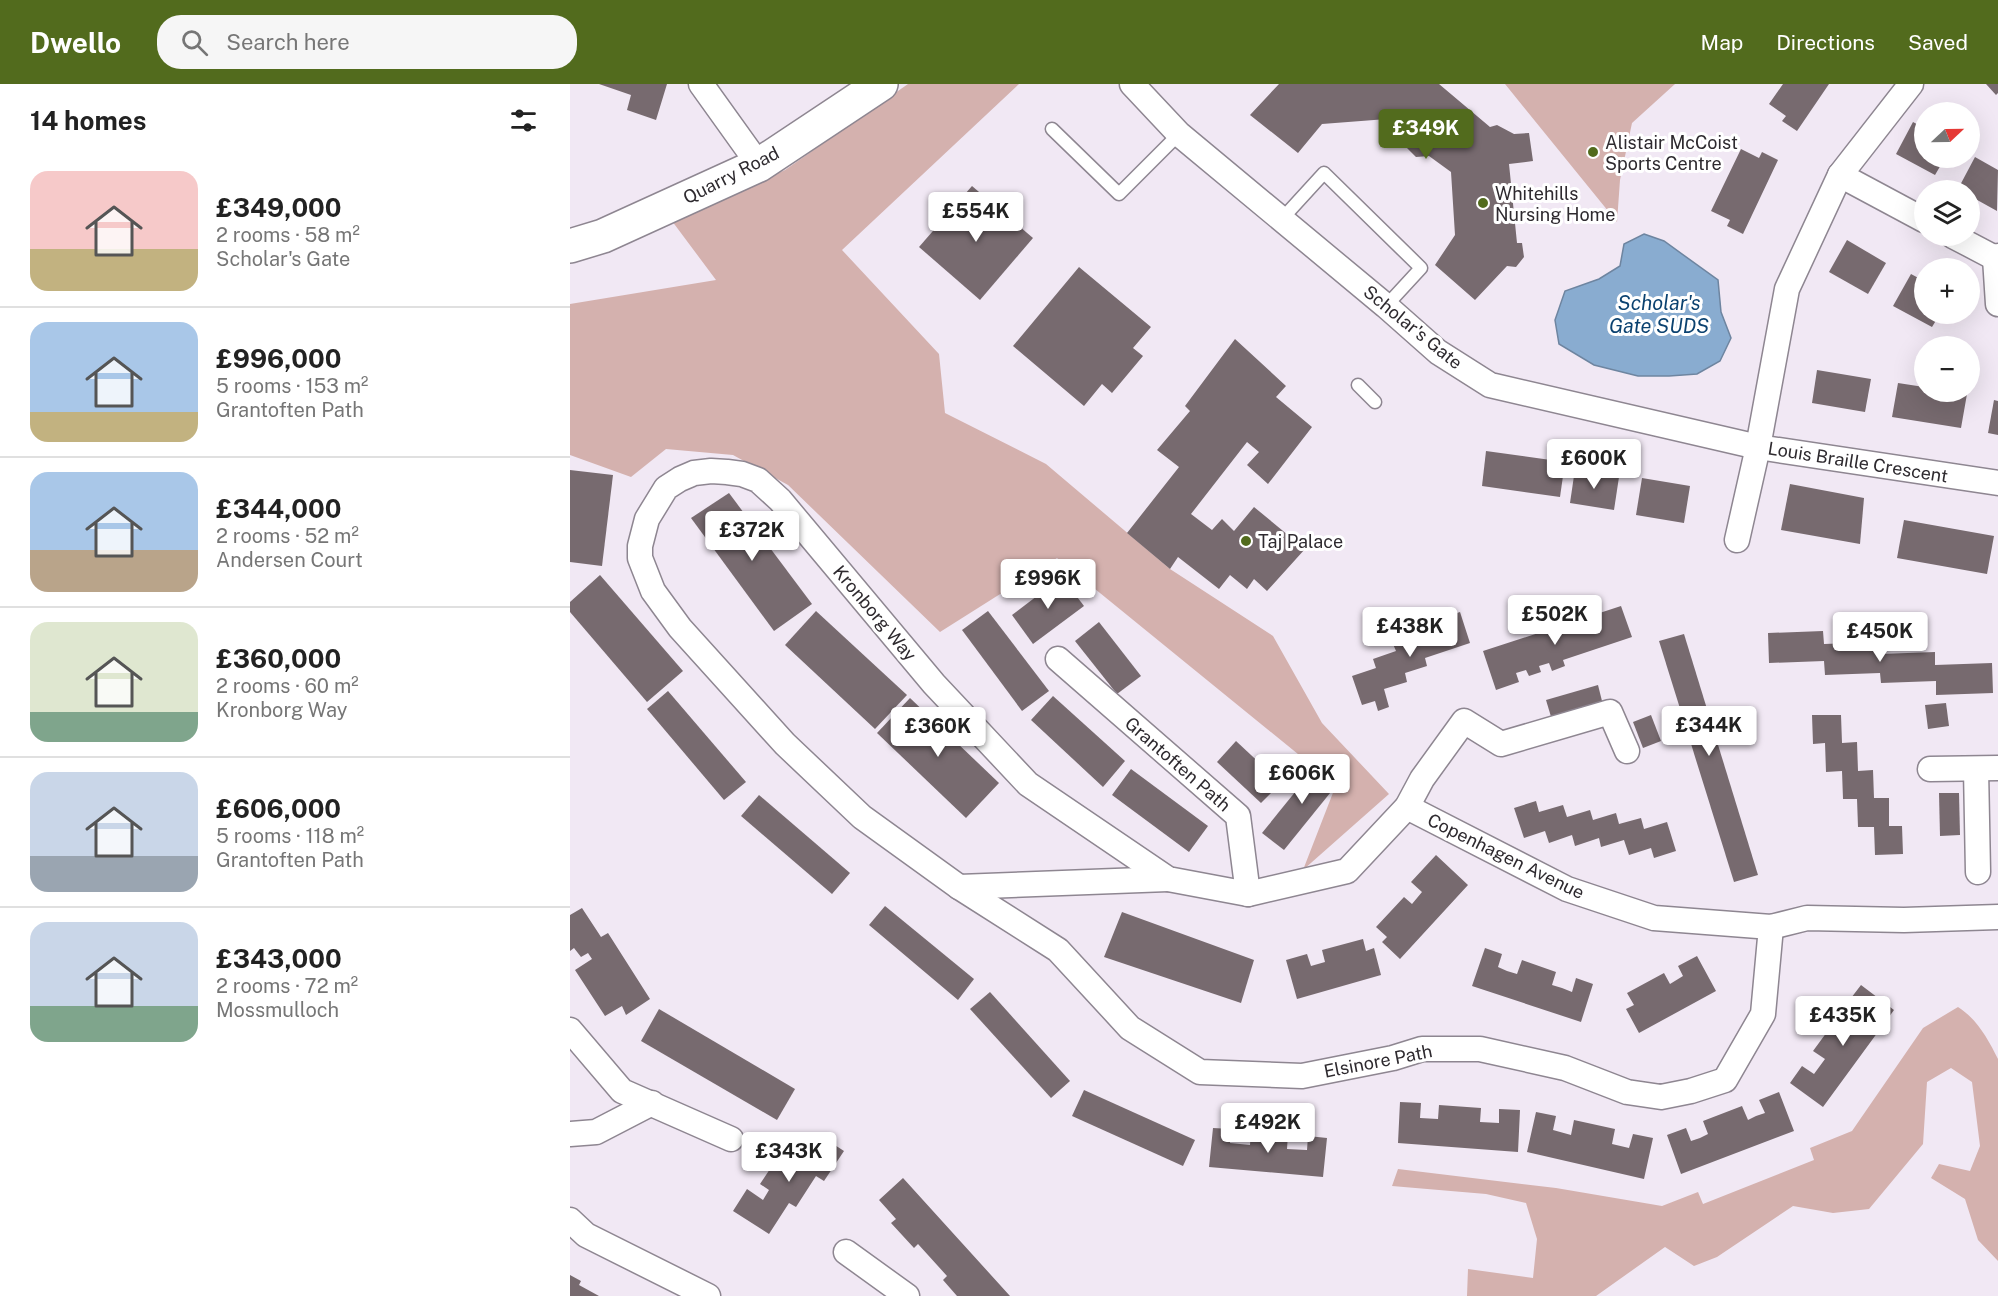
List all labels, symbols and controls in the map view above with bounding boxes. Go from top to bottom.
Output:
search box [157,15,577,69]
text: Dwello [30,26,121,59]
icon: search [178,26,211,59]
text: Search here [226,29,350,55]
text: Map [1701,30,1743,55]
text: Directions [1776,30,1875,55]
text: Saved [1908,30,1968,55]
north arrow [1914,102,1980,168]
map controls [1914,102,1980,402]
icon: filters [507,104,540,137]
text: 14 homes [30,105,146,136]
pin: £349K [1384,109,1468,160]
text: £349K [1393,116,1459,140]
place label: Alistair McCoist Sports Centre [1605,132,1738,174]
street label: Quarry Road [680,142,782,208]
marker: Alistair McCoist Sports Centre [1586,145,1600,159]
button: layers [1914,180,1980,246]
place label: Whitehills Nursing Home [1495,183,1615,225]
text: £349,000 [216,192,342,223]
pin: £554K [934,192,1018,243]
icon: home [78,195,150,267]
marker: Whitehills Nursing Home [1476,196,1490,210]
text: £554K [942,199,1010,223]
text: 2 rooms · 58 m² [216,223,360,247]
text: Scholar's Gate [216,247,350,271]
button: + [1914,258,1980,324]
street label: Scholar's Gate [1359,281,1467,373]
water label: Scholar's Gate SUDS [1609,291,1709,338]
button: − [1914,336,1980,402]
text: £996,000 [216,343,341,374]
icon: home [78,346,150,418]
text: 5 rooms · 153 m² [216,374,368,398]
text: Grantoften Path [216,398,364,422]
street label: Louis Braille Crescent [1766,437,1950,487]
pin: £600K [1552,439,1636,490]
text: £600K [1561,446,1627,470]
text: £344,000 [216,493,341,524]
icon: home [78,496,150,568]
pin: £372K [710,511,794,562]
text: £372K [719,518,785,542]
text: 2 rooms · 52 m² [216,524,359,548]
place label: Taj Palace [1258,531,1343,552]
marker: Taj Palace [1239,534,1253,548]
text: Andersen Court [216,548,363,572]
pin: £996K [1006,559,1090,610]
street label: Kronborg Way [829,561,921,665]
text: £996K [1015,566,1081,590]
pin: £502K [1513,595,1597,646]
text: £502K [1522,602,1588,626]
pin: £438K [1368,607,1452,658]
pin: £450K [1838,612,1922,663]
text: £438K [1376,614,1444,638]
text: £450K [1847,619,1913,643]
text: £360,000 [216,643,341,674]
icon: home [78,646,150,718]
text: 2 rooms · 60 m² [216,674,359,698]
text: Kronborg Way [216,698,347,722]
pin: £344K [1667,706,1751,757]
pin: £360K [896,707,980,758]
street label: Grantoften Path [1121,712,1235,816]
text: £344K [1676,713,1742,737]
text: £360K [905,714,971,738]
pin: £606K [1260,754,1344,805]
text: £606K [1269,761,1335,785]
text: £606,000 [216,793,341,824]
icon: home [78,796,150,868]
street label: Copenhagen Avenue [1424,809,1588,903]
text: 5 rooms · 118 m² [216,824,364,848]
text: Grantoften Path [216,848,364,872]
text: £343,000 [216,943,342,974]
icon: home [78,946,150,1018]
text: 2 rooms · 72 m² [216,974,358,998]
pin: £435K [1801,996,1885,1047]
text: Mossmulloch [216,998,339,1022]
text: £435K [1809,1003,1877,1027]
street label: Elsinore Path [1322,1040,1434,1082]
pin: £492K [1226,1103,1310,1154]
text: £492K [1235,1110,1301,1134]
pin: £343K [747,1132,831,1183]
text: £343K [756,1139,822,1163]

